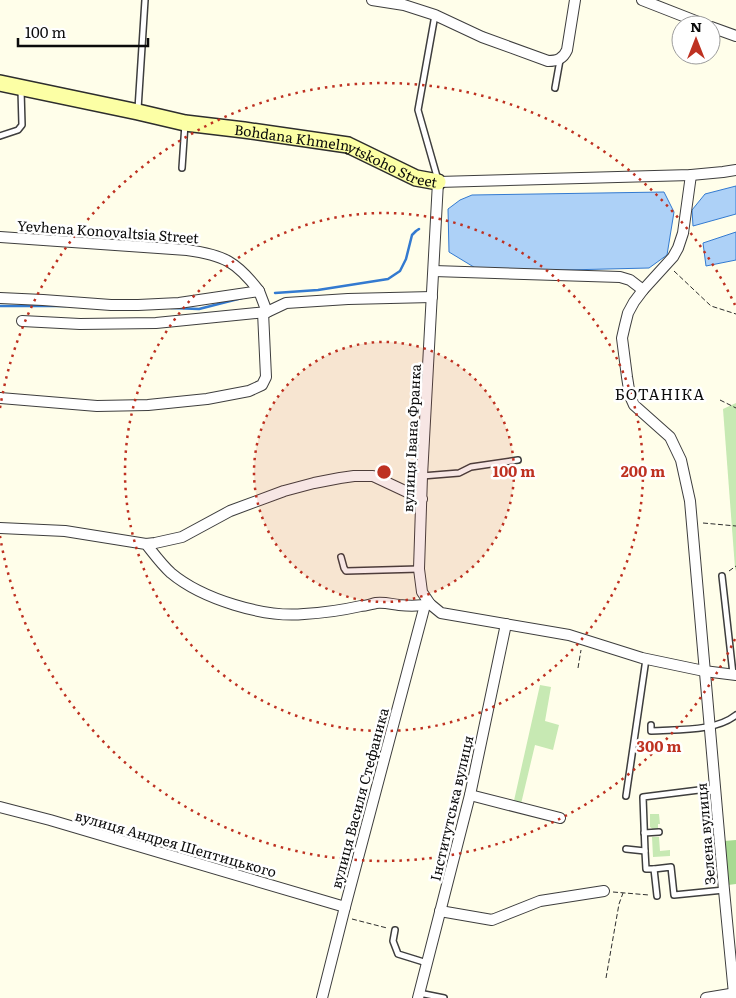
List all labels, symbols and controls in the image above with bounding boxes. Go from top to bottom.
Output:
scale bar [18,15,148,47]
north arrow [671,15,721,65]
text: N [690,16,702,36]
text: 100 m [25,20,66,43]
street label: Bohdana Khmelnytskoho Street [233,119,439,192]
street label: Yevhena Konovaltsia Street [17,215,200,247]
street label: вулиця Івана Франка [397,363,425,513]
district label: БОТАНІКА [615,382,705,405]
text: 100 m [493,459,535,482]
text: 200 m [621,459,665,482]
centre of rings [375,463,393,481]
street label: вулиця Василя Стефаника [325,705,393,891]
street label: Інститутська вулиця [425,733,477,883]
text: 300 m [637,734,681,757]
street label: Зелена вулиця [691,782,719,886]
street label: вулиця Андрея Шептицького [73,805,279,881]

